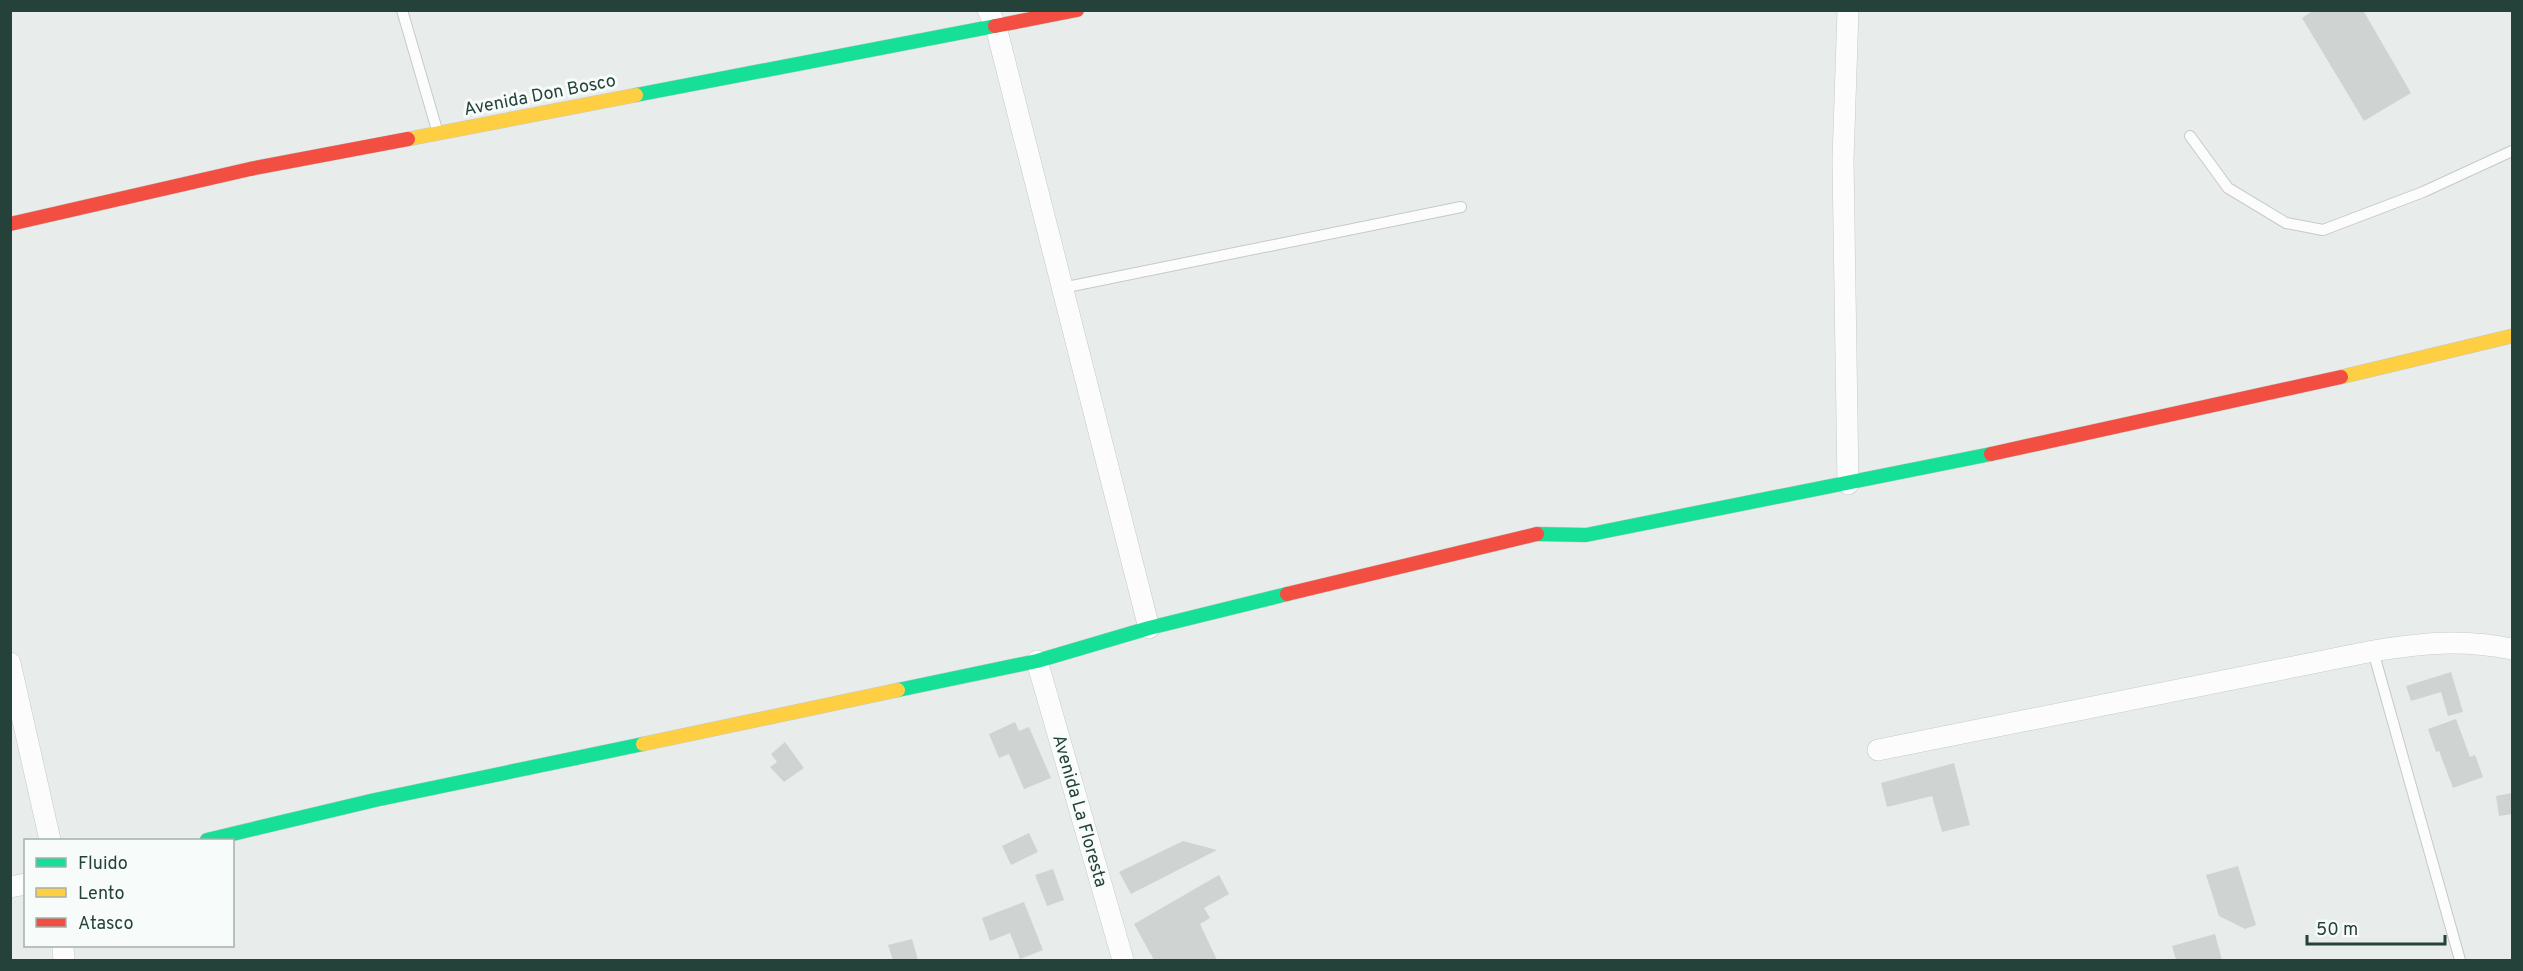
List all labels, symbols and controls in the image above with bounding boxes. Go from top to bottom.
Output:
street label: Avenida Don Bosco [462,70,618,122]
street label: Avenida La Floresta [1046,732,1112,890]
legend [24,839,234,947]
text: Fluido [78,853,128,876]
text: Lento [78,883,124,906]
scale bar [2307,908,2445,946]
text: Atasco [78,913,134,936]
text: 50 m [2316,919,2358,942]

